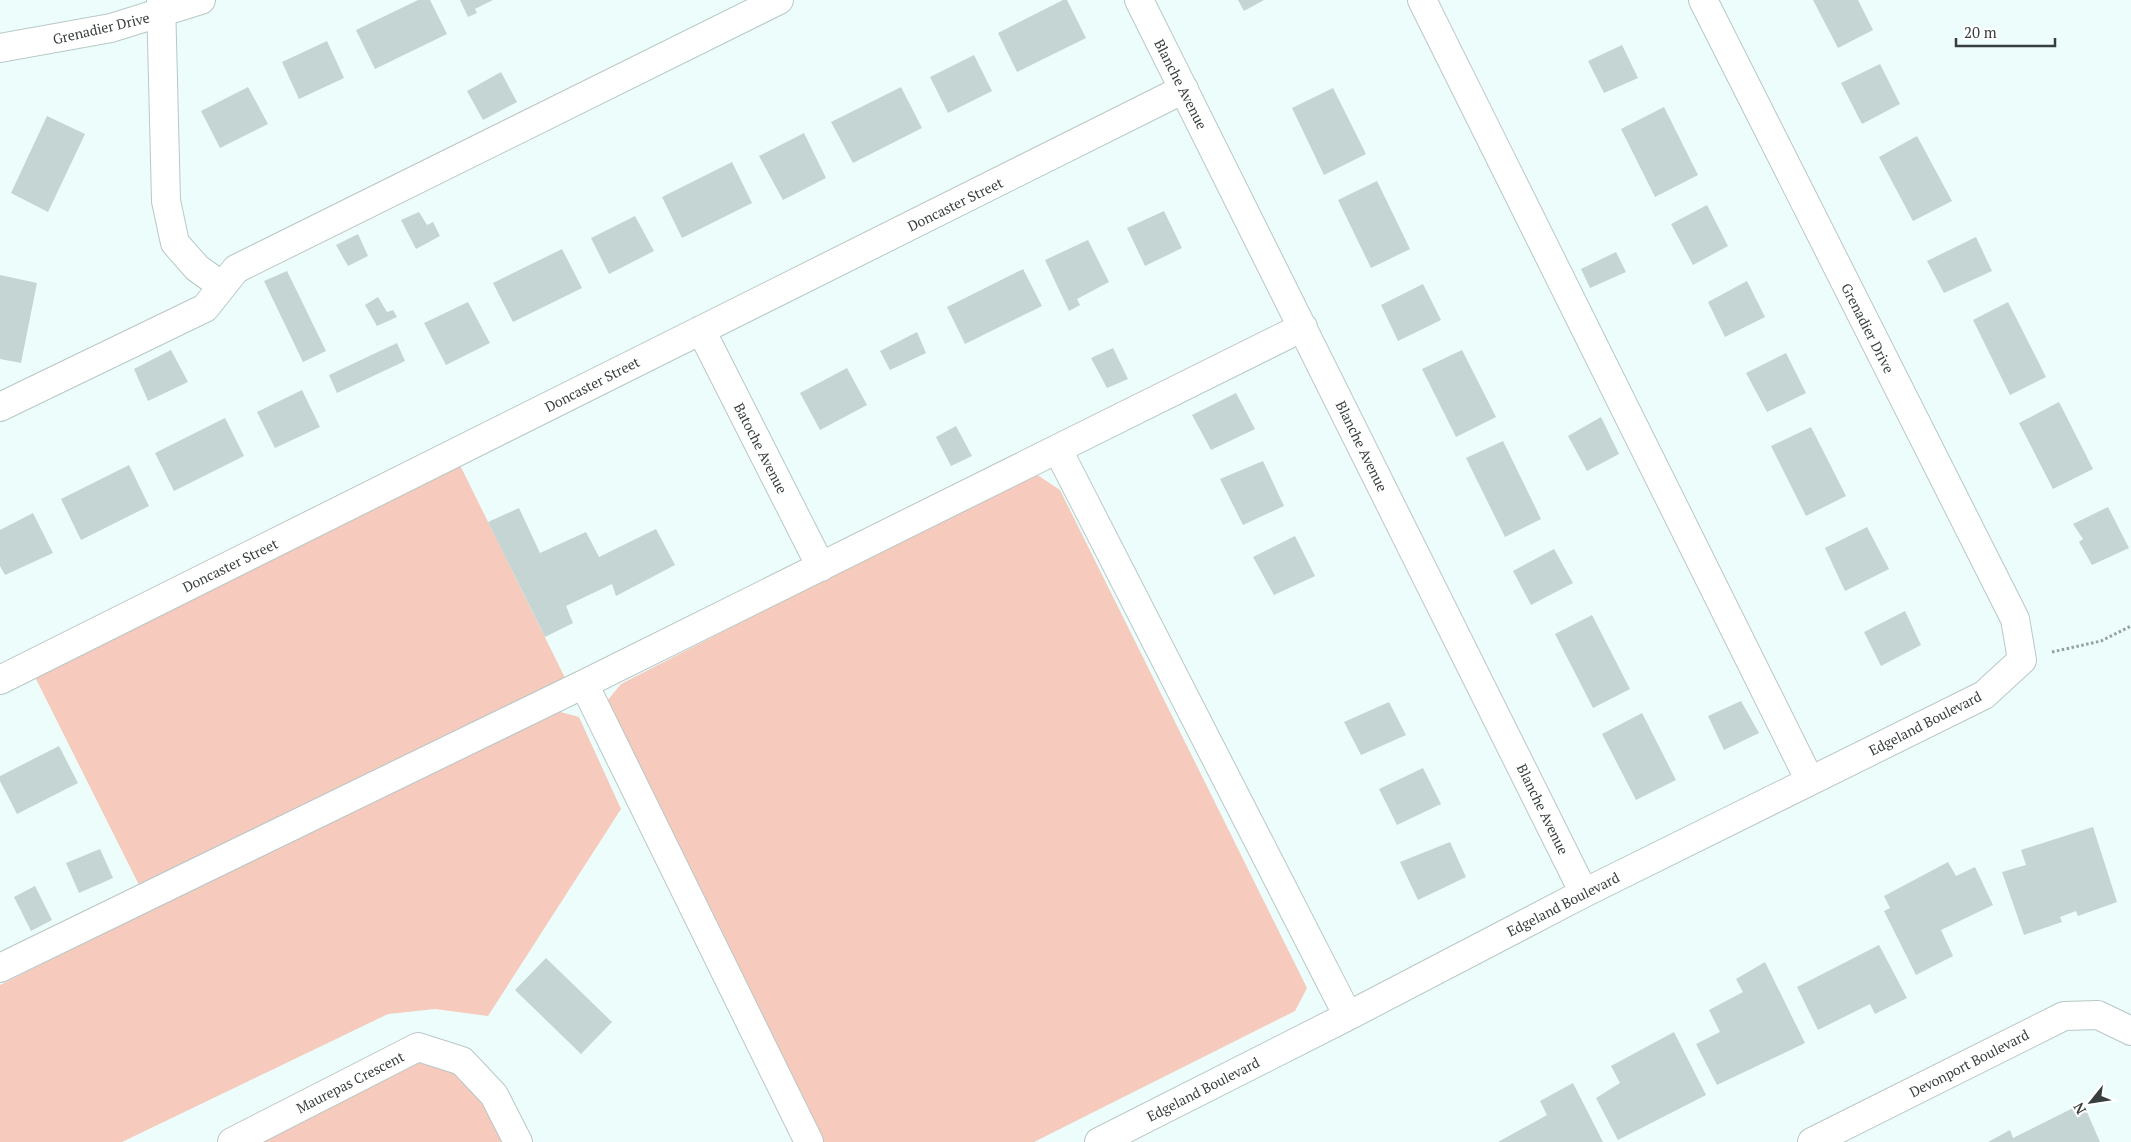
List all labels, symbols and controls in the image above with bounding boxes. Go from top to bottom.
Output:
street label: Grenadier Drive [51,8,151,48]
scale bar [1956,15,2055,47]
text: 20 m [1964,22,1997,42]
street label: Blanche Avenue [1150,36,1212,132]
street label: Doncaster Street [904,172,1007,235]
street label: Grenadier Drive [1837,280,1899,376]
street label: Doncaster Street [541,352,643,416]
street label: Blanche Avenue [1332,397,1392,495]
street label: Batoche Avenue [730,399,792,497]
street label: Doncaster Street [179,533,282,596]
street label: Edgeland Boulevard [1866,686,1985,760]
street label: Blanche Avenue [1513,760,1573,858]
street label: Edgeland Boulevard [1504,867,1623,941]
street label: Devonport Boulevard [1906,1024,2032,1101]
street label: Maurepas Crescent [293,1046,408,1117]
street label: Edgeland Boulevard [1144,1052,1263,1126]
north arrow [2066,1077,2116,1127]
text: N [2068,1099,2090,1118]

